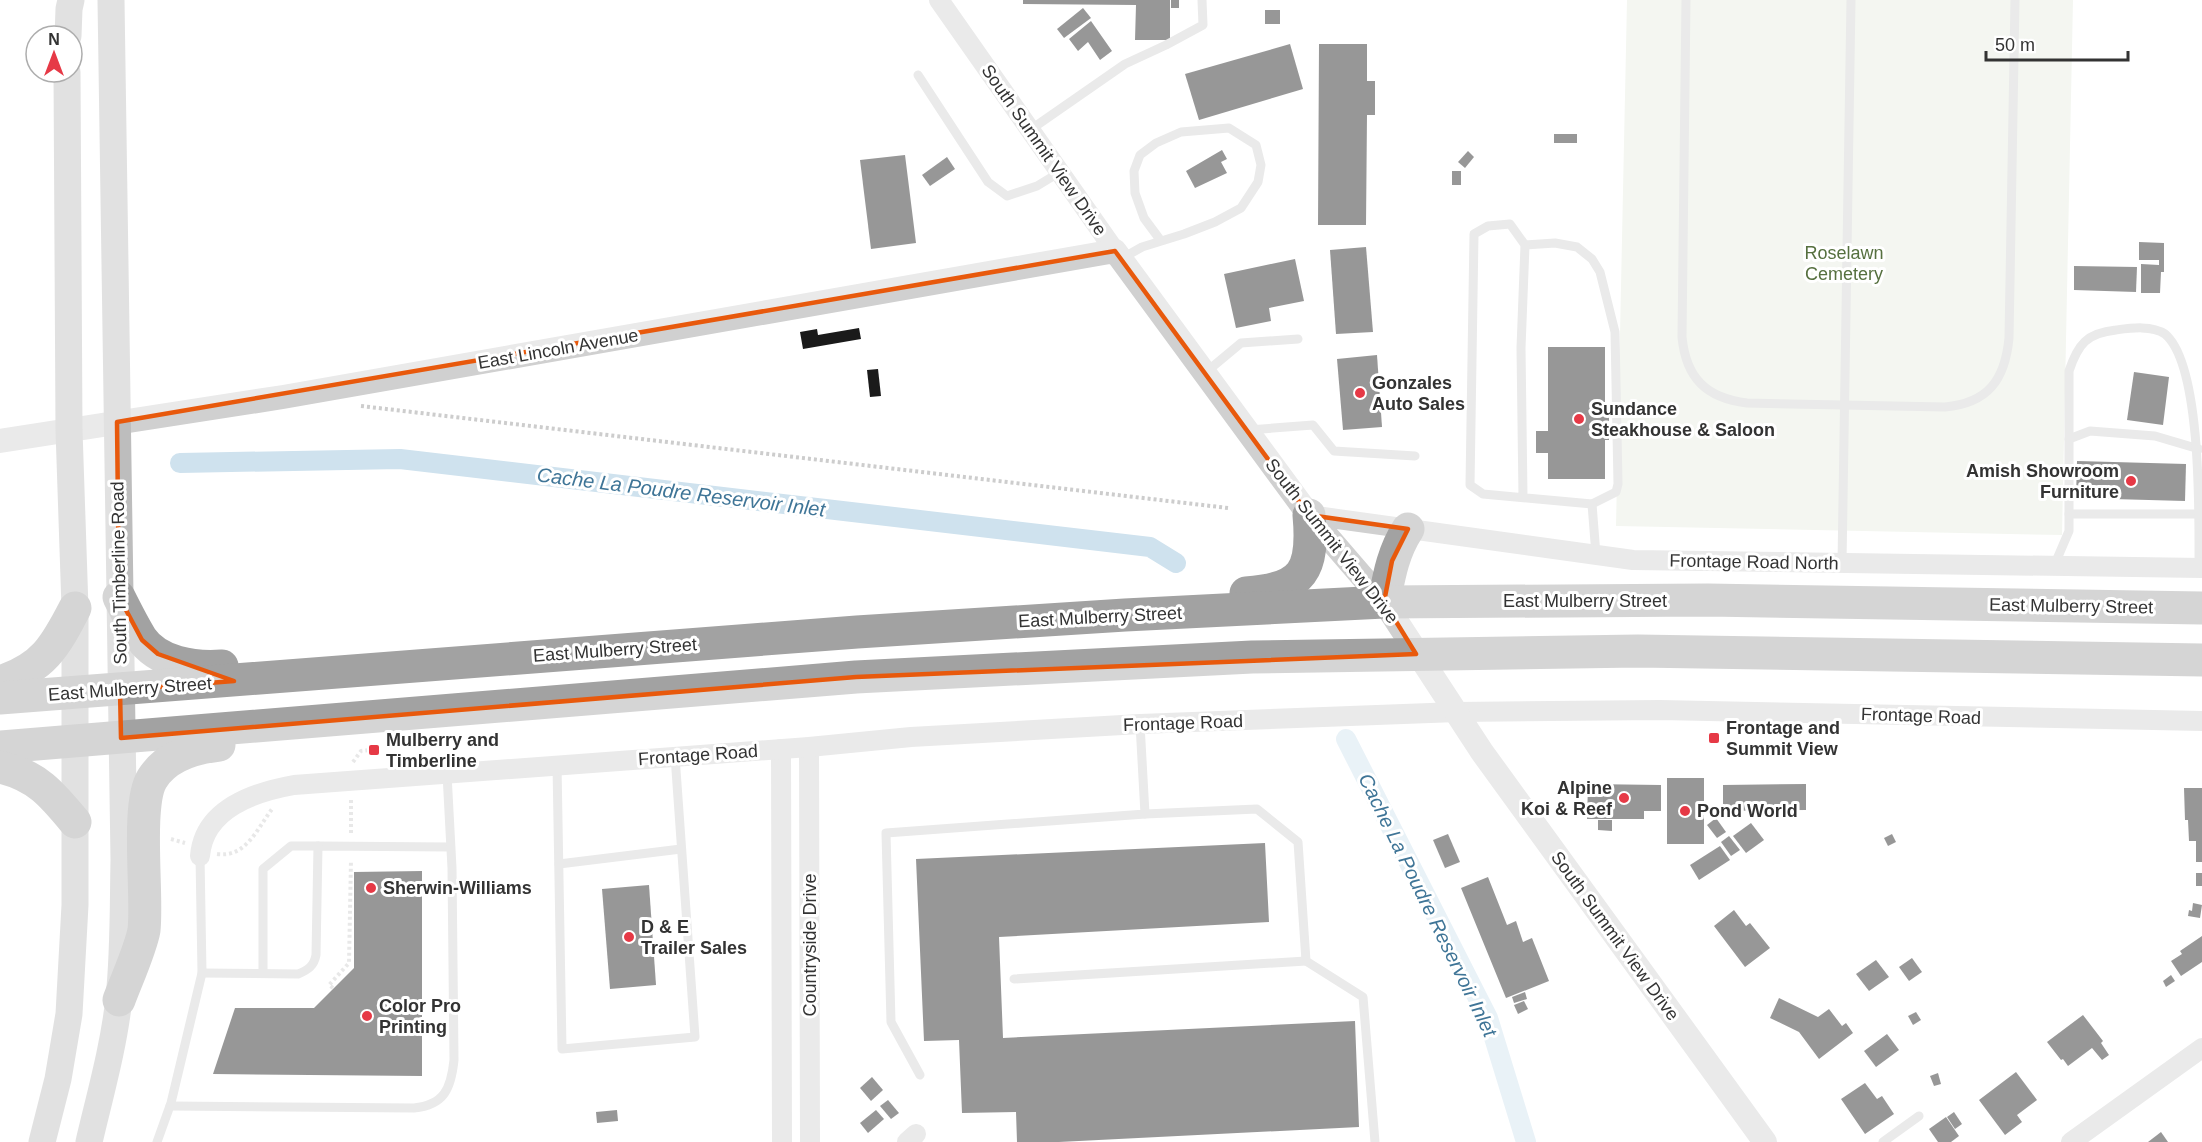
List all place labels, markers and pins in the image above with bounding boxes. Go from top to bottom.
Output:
place label: Gonzales Auto Sales [1372,373,1465,414]
marker: Gonzales Auto Sales [1353,386,1367,400]
place label: Sundance Steakhouse & Saloon [1591,399,1775,440]
marker: Sundance Steakhouse & Saloon [1572,412,1586,426]
place label: Amish Showroom Furniture [1966,461,2119,502]
marker: Amish Showroom Furniture [2124,474,2138,488]
place label: Frontage and Summit View [1726,718,1840,759]
place label: Mulberry and Timberline [386,730,499,771]
marker: Frontage and Summit View [1707,731,1721,745]
marker: Mulberry and Timberline [367,743,381,757]
place label: Alpine Koi & Reef [1521,778,1613,819]
marker: Alpine Koi & Reef [1617,791,1631,805]
place label: Pond World [1697,801,1798,821]
marker: Pond World [1678,804,1692,818]
place label: Sherwin-Williams [383,878,532,898]
marker: Sherwin-Williams [364,881,378,895]
place label: D & E Trailer Sales [641,917,747,958]
marker: D & E Trailer Sales [622,930,636,944]
place label: Color Pro Printing [379,996,461,1037]
marker: Color Pro Printing [360,1009,374,1023]

